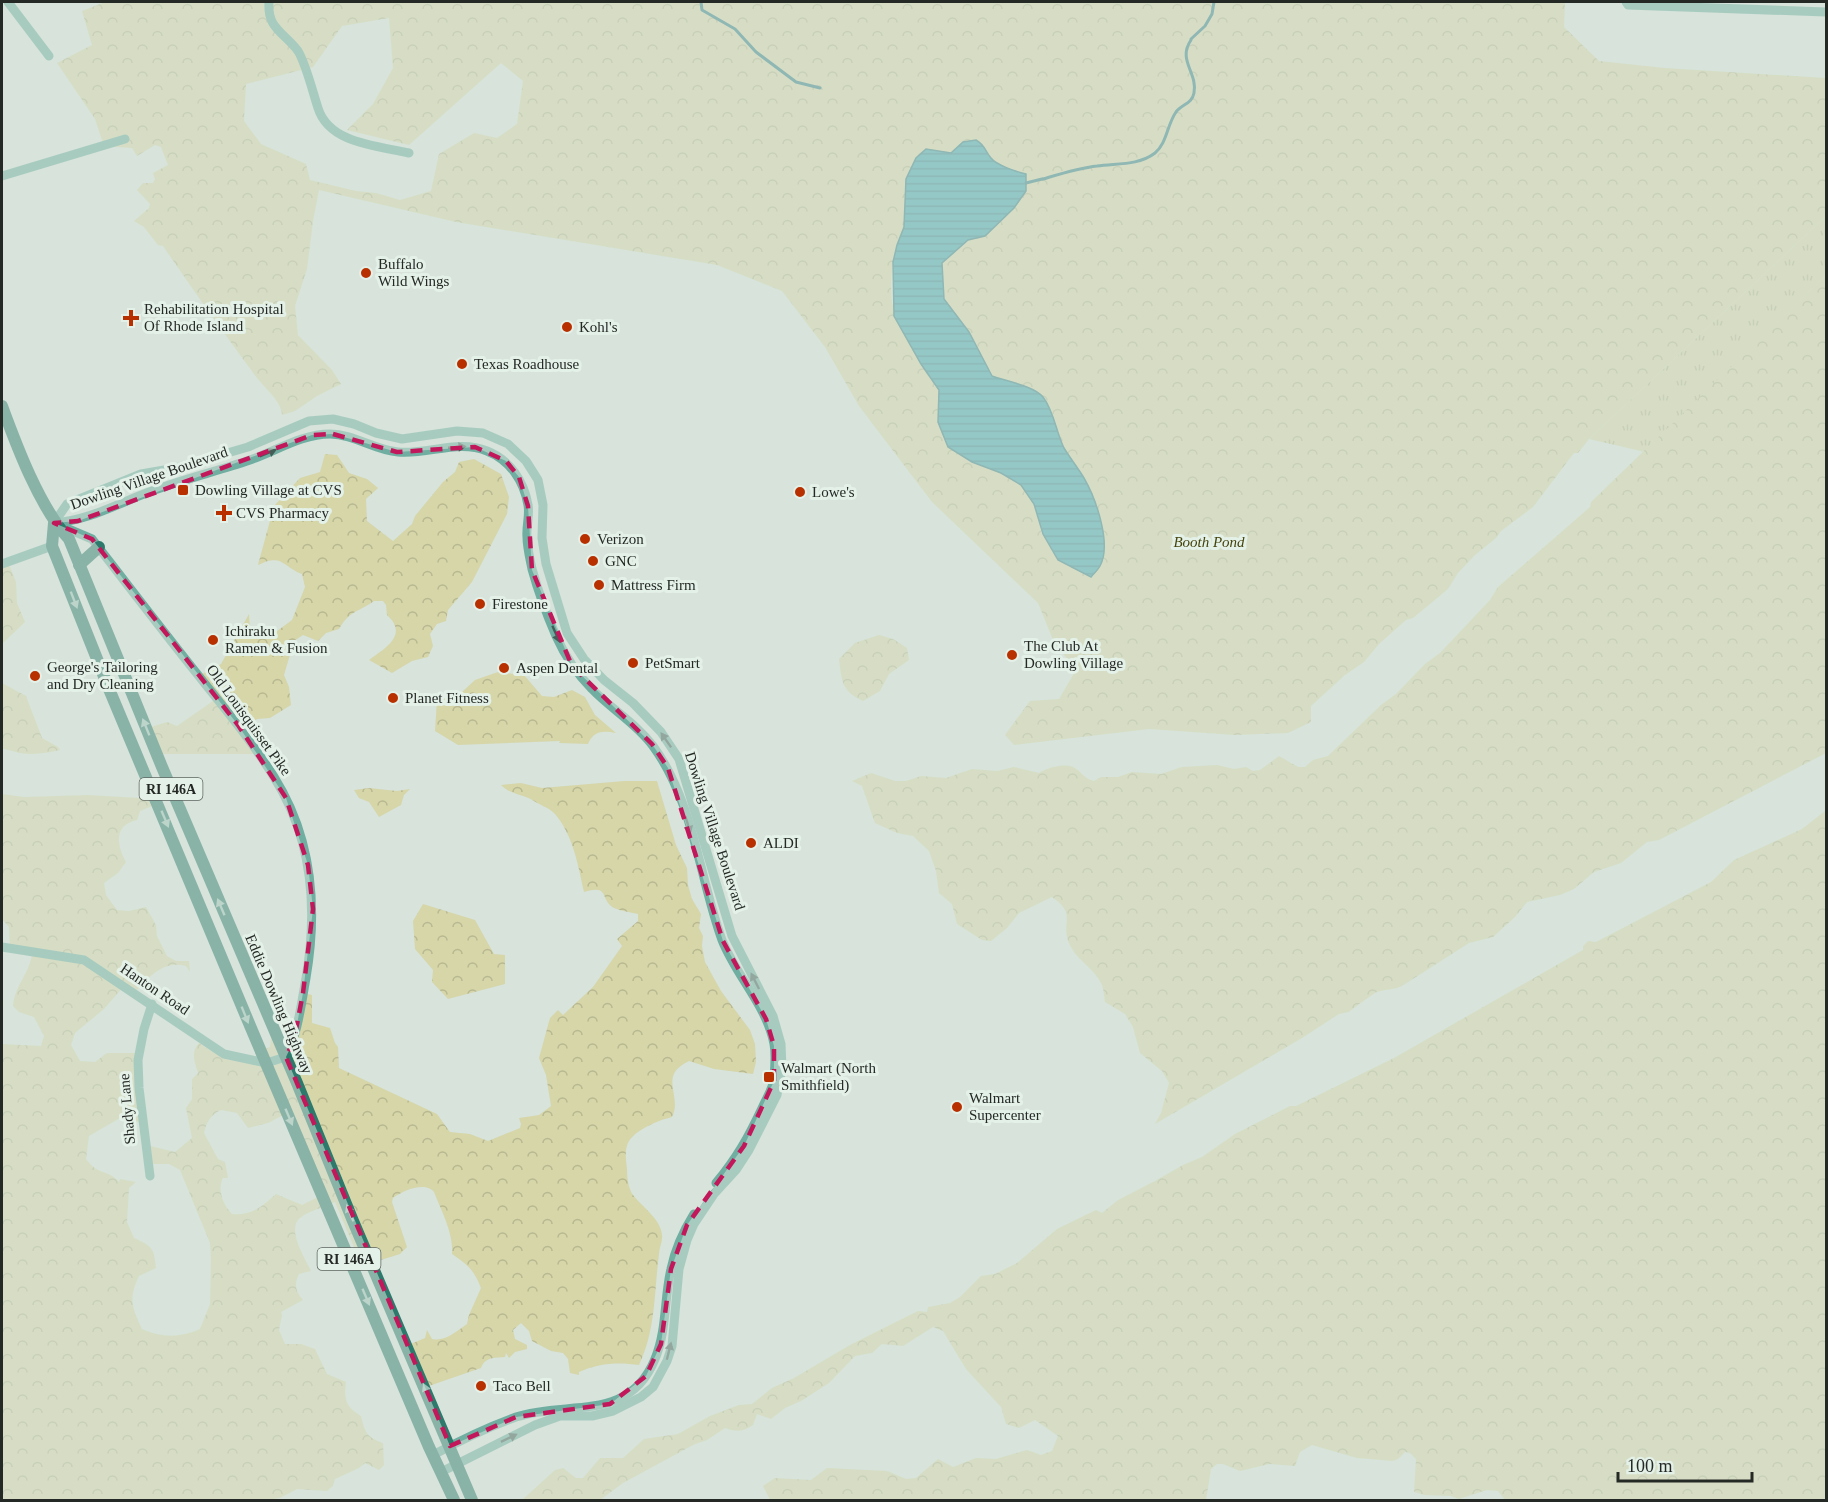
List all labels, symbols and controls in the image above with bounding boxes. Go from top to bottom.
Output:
place label: Buffalo Wild Wings [378,256,450,289]
marker: Buffalo Wild Wings [359,266,373,280]
place label: Rehabilitation Hospital Of Rhode Island [144,301,284,334]
marker: Rehabilitation Hospital Of Rhode Island [122,309,140,327]
place label: Kohl's [579,319,618,335]
marker: Kohl's [560,320,574,334]
place label: Texas Roadhouse [474,356,580,372]
marker: Texas Roadhouse [455,357,469,371]
one-way arrow [447,442,466,452]
street label: Dowling Village Boulevard [68,443,230,512]
one-way arrow [260,448,278,458]
place label: Dowling Village at CVS [195,482,342,498]
marker: Dowling Village at CVS [176,483,190,497]
place label: Lowe's [812,484,855,500]
marker: Lowe's [793,485,807,499]
place label: CVS Pharmacy [236,505,329,521]
marker: CVS Pharmacy [217,506,231,520]
place label: Verizon [597,531,644,547]
marker: Verizon [578,532,592,546]
park label: Booth Pond [1173,534,1245,550]
place label: GNC [605,553,637,569]
marker: GNC [586,554,600,568]
place label: Mattress Firm [611,577,696,593]
marker: Mattress Firm [592,578,606,592]
one-way arrow [69,592,79,610]
place label: Firestone [492,596,548,612]
marker: Firestone [473,597,487,611]
place label: Ichiraku Ramen & Fusion [225,623,328,656]
one-way arrow [551,626,561,644]
marker: Ichiraku Ramen & Fusion [206,633,220,647]
place label: The Club At Dowling Village [1024,638,1124,671]
marker: The Club At Dowling Village [1005,648,1019,662]
place label: PetSmart [645,655,701,671]
marker: PetSmart [626,656,640,670]
place label: George's Tailoring and Dry Cleaning [47,659,158,692]
place label: Aspen Dental [516,660,598,676]
marker: Aspen Dental [497,661,511,675]
street label: Old Louisquisset Pike [204,662,295,779]
marker: George's Tailoring and Dry Cleaning [28,669,42,683]
place label: Planet Fitness [405,690,489,706]
marker: Planet Fitness [386,691,400,705]
one-way arrow [141,717,151,735]
one-way arrow [661,732,672,748]
street label: Dowling Village Boulevard [682,750,748,913]
road number: RI 146A [140,778,202,800]
one-way arrow [161,810,170,828]
one-way arrow [684,816,694,834]
place label: ALDI [763,835,799,851]
marker: ALDI [744,836,758,850]
one-way arrow [216,897,226,915]
street label: Eddie Dowling Highway [242,932,316,1077]
street label: Hanton Road [118,960,193,1018]
one-way arrow [750,972,760,989]
one-way arrow [240,1006,250,1024]
place label: Walmart (North Smithfield) [781,1060,877,1094]
marker: Walmart (North Smithfield) [762,1070,776,1084]
street label: Shady Lane [116,1072,138,1145]
place label: Walmart Supercenter [969,1090,1041,1123]
marker: Walmart Supercenter [950,1100,964,1114]
one-way arrow [284,1109,294,1127]
one-way arrow [345,1204,354,1222]
road number: RI 146A [318,1248,380,1270]
one-way arrow [361,1288,371,1306]
one-way arrow [665,1342,675,1360]
place label: Taco Bell [493,1378,551,1394]
marker: Taco Bell [474,1379,488,1393]
one-way arrow [422,1383,432,1401]
one-way arrow [501,1433,518,1442]
scale bar [1618,1445,1752,1483]
text: 100 m [1627,1456,1673,1476]

